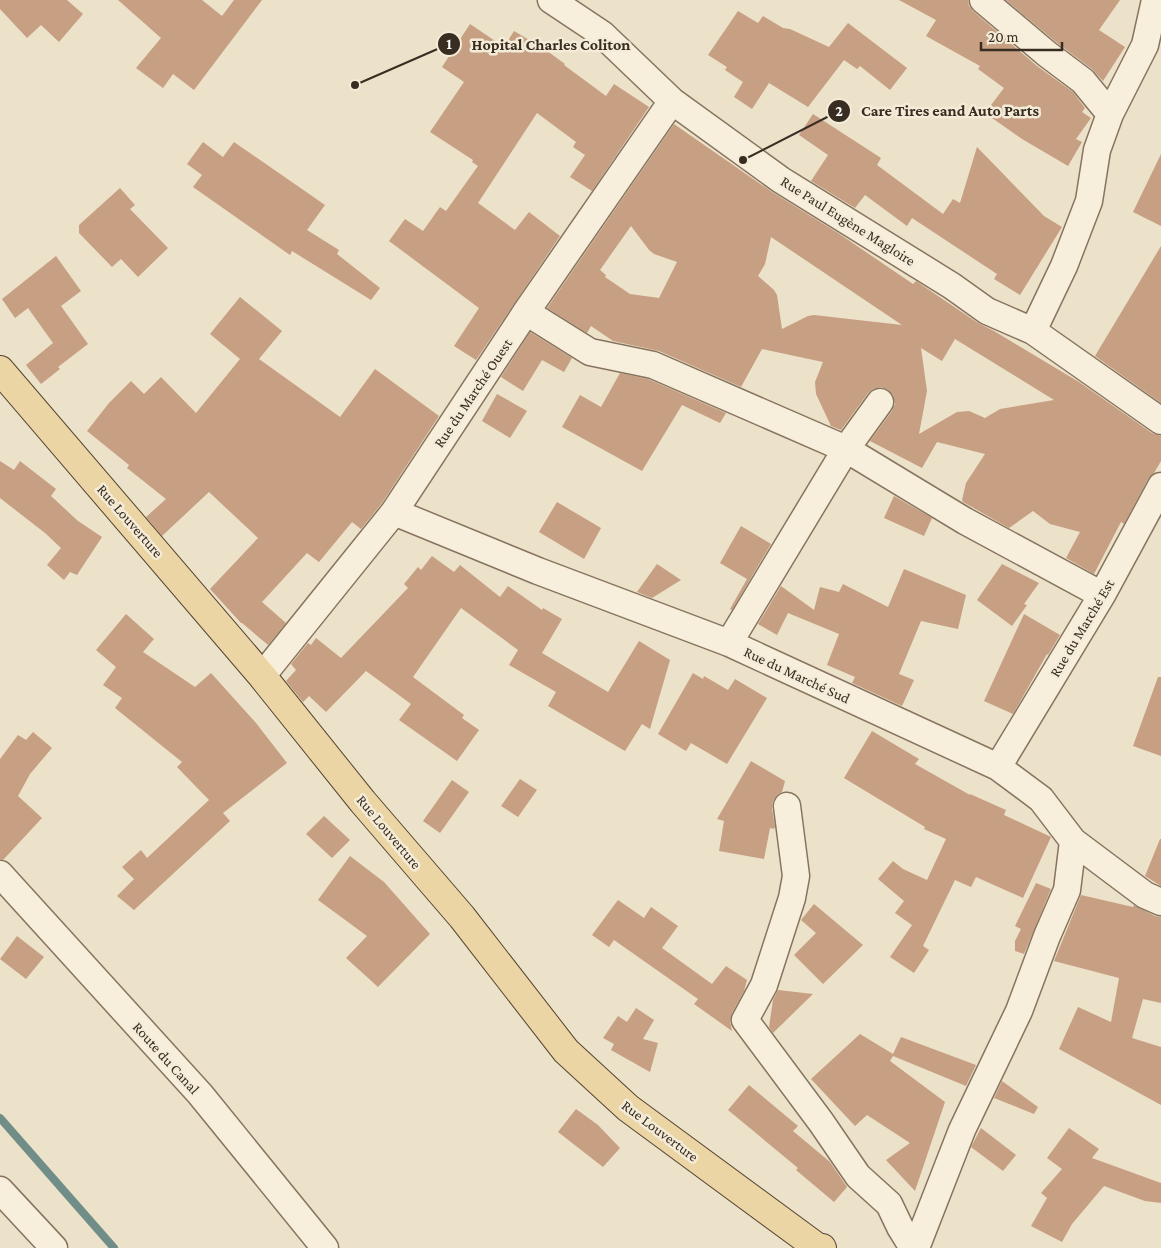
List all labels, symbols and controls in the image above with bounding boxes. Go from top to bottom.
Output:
scale bar [981,20,1062,52]
callout: Hopital Charles Coliton [436,29,640,60]
text: 20 m [988,29,1019,45]
text: 1 [446,36,452,52]
text: Hopital Charles Coliton [472,36,630,53]
callout: Care Tires eand Auto Parts [826,95,1049,126]
text: Care Tires eand Auto Parts [861,102,1039,119]
text: 2 [835,103,843,119]
street label: Rue Paul Eugène Magloire [777,173,918,270]
street label: Rue du Marché Ouest [431,335,516,450]
street label: Rue Louverture [94,481,166,561]
street label: Rue du Marché Est [1047,575,1118,680]
street label: Rue du Marché Sud [741,643,853,707]
street label: Rue Louverture [353,792,425,873]
street label: Route du Canal [130,1019,202,1097]
street label: Rue Louverture [619,1097,702,1165]

